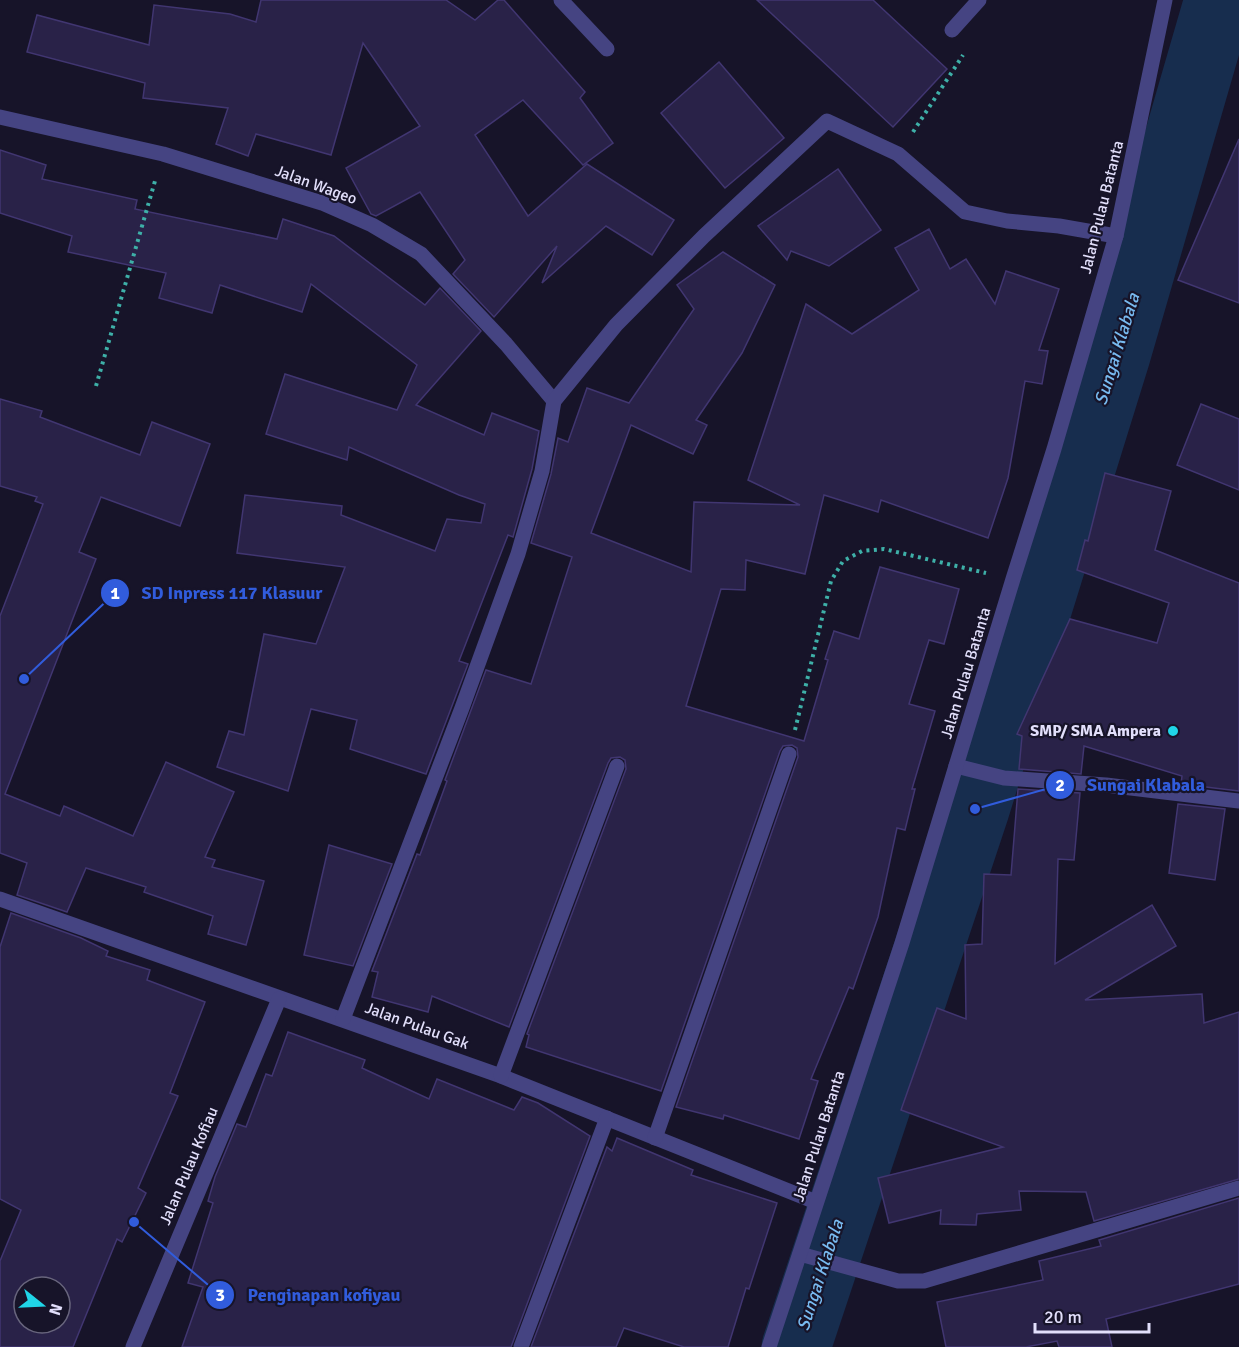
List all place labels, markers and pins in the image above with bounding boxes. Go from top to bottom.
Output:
callout: SD Inpress 117 Klasuur [100,575,335,611]
place label: SMP/ SMA Ampera [1030,721,1161,741]
marker: SMP/ SMA Ampera [1166,724,1180,738]
callout: Sungai Klabala [1045,767,1217,803]
callout: Penginapan kofiyau [205,1277,412,1313]

